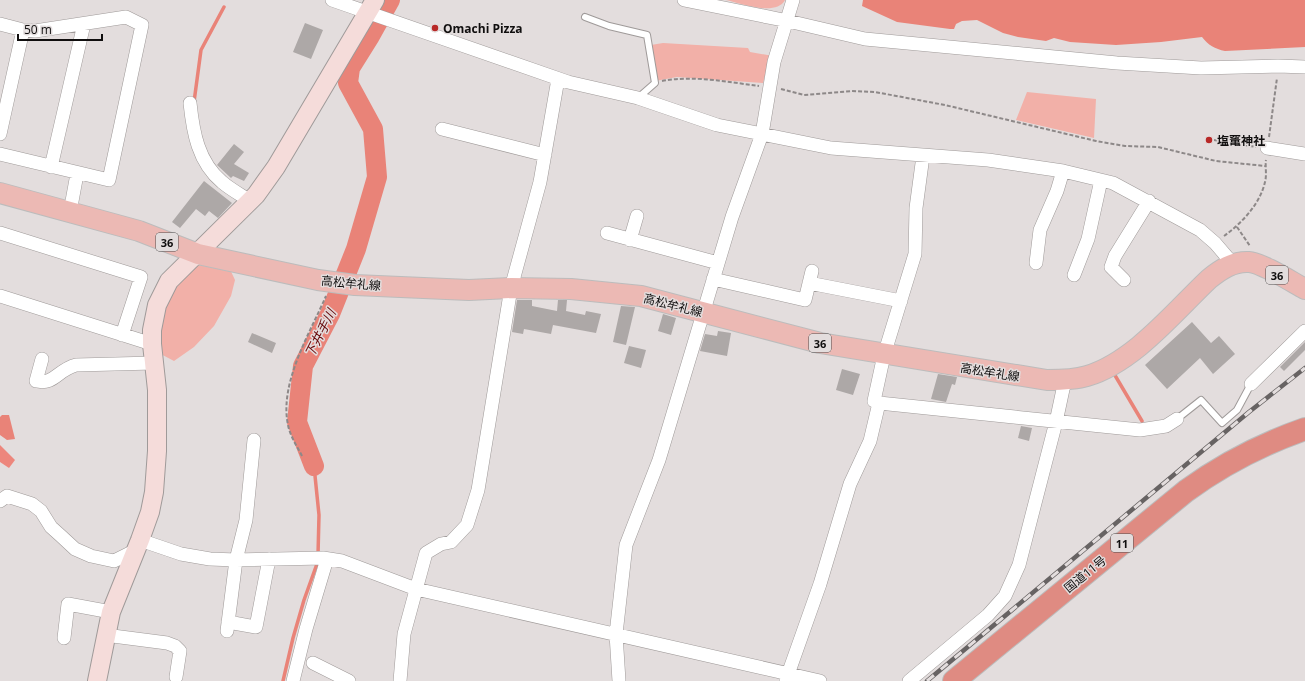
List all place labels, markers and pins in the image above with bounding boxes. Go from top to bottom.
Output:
place label: Omachi Pizza [443,20,523,37]
marker: Omachi Pizza [430,23,440,33]
place label: 塩竃神社 [1217,132,1265,149]
marker: 塩竃神社 [1204,135,1214,145]

